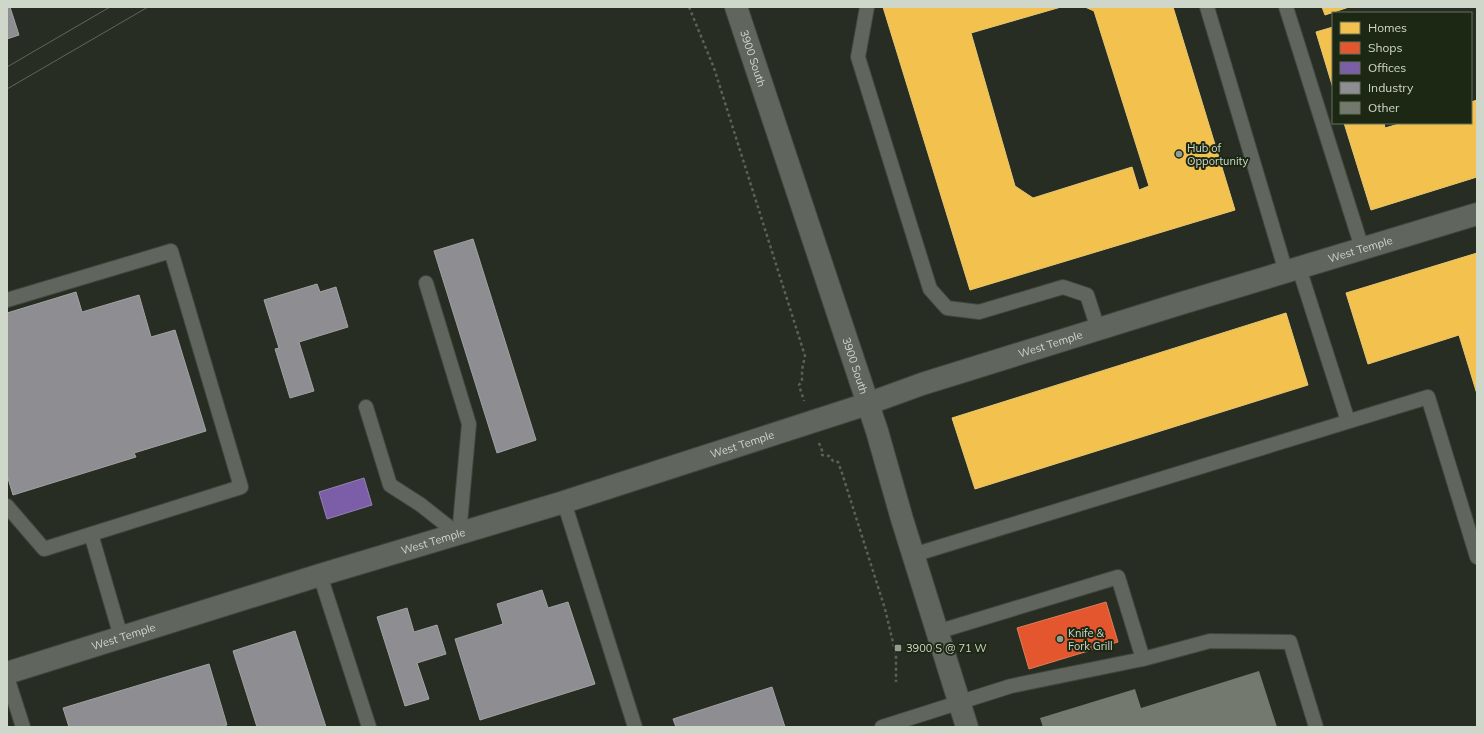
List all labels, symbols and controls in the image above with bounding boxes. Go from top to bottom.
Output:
legend [1332,12,1472,124]
text: Homes [1368,20,1407,35]
street label: 3900 South [737,28,769,89]
text: Shops [1368,40,1403,55]
text: Offices [1368,60,1406,75]
text: Industry [1368,80,1414,95]
text: Other [1368,100,1400,115]
place label: Hub of Opportunity [1187,141,1248,168]
marker: Hub of Opportunity [1174,149,1184,159]
street label: West Temple [1326,233,1394,266]
street label: West Temple [1017,327,1084,361]
street label: 3900 South [839,335,871,396]
street label: West Temple [708,427,776,461]
street label: West Temple [399,525,467,557]
street label: West Temple [90,620,157,653]
place label: Knife & Fork Grill [1068,626,1113,653]
marker: Knife & Fork Grill [1055,634,1065,644]
place label: 3900 S @ 71 W [906,641,987,655]
marker: 3900 S @ 71 W [893,643,903,653]

